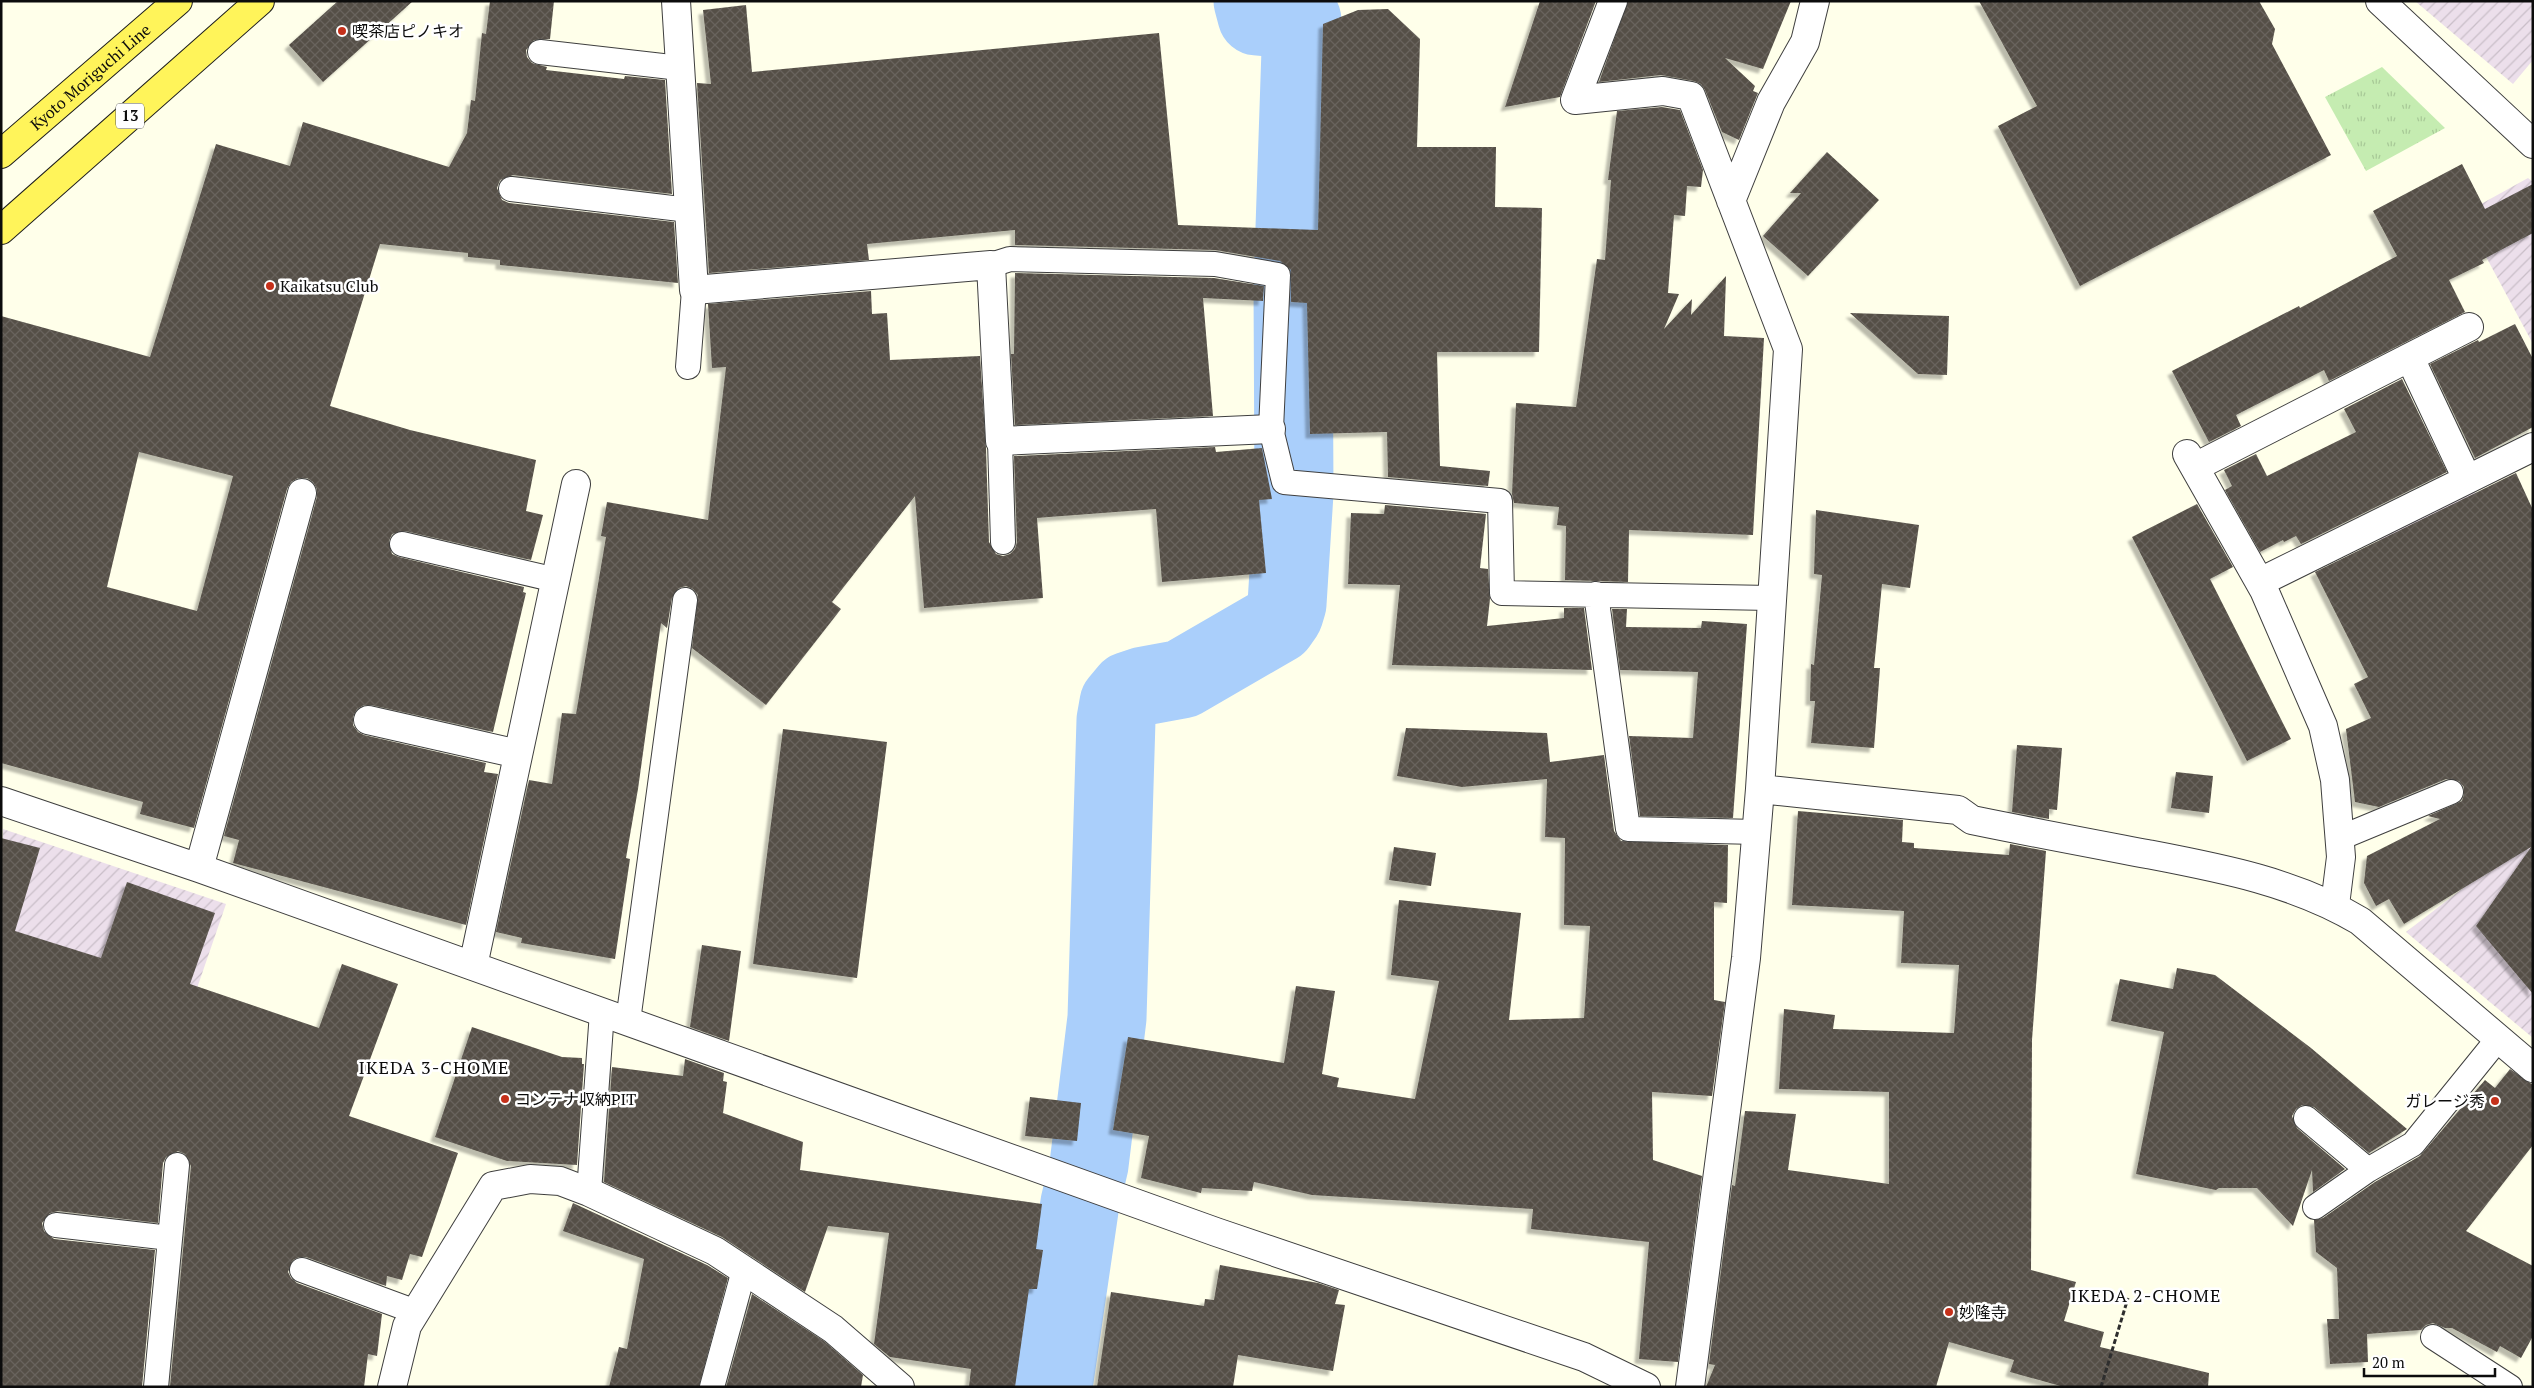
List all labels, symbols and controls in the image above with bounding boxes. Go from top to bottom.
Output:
street label: Kyoto Moriguchi Line [25,19,155,135]
place label: 喫茶店ピノキオ [352,20,464,42]
marker: 喫茶店ピノキオ [336,25,348,37]
road number: 13 [116,104,144,128]
place label: Kaikatsu Club [280,275,379,297]
marker: Kaikatsu Club [264,280,276,292]
district label: IKEDA 3-CHOME [359,1055,509,1079]
place label: コンテナ収納PIT [515,1088,636,1110]
place label: ガレージ秀 [2405,1090,2485,1112]
marker: コンテナ収納PIT [499,1093,511,1105]
marker: ガレージ秀 [2489,1095,2501,1107]
district label: IKEDA 2-CHOME [2071,1283,2221,1307]
place label: 妙隆寺 [1959,1301,2007,1323]
marker: 妙隆寺 [1943,1306,1955,1318]
scale bar [2364,1346,2495,1378]
text: 20 m [2372,1352,2405,1372]

